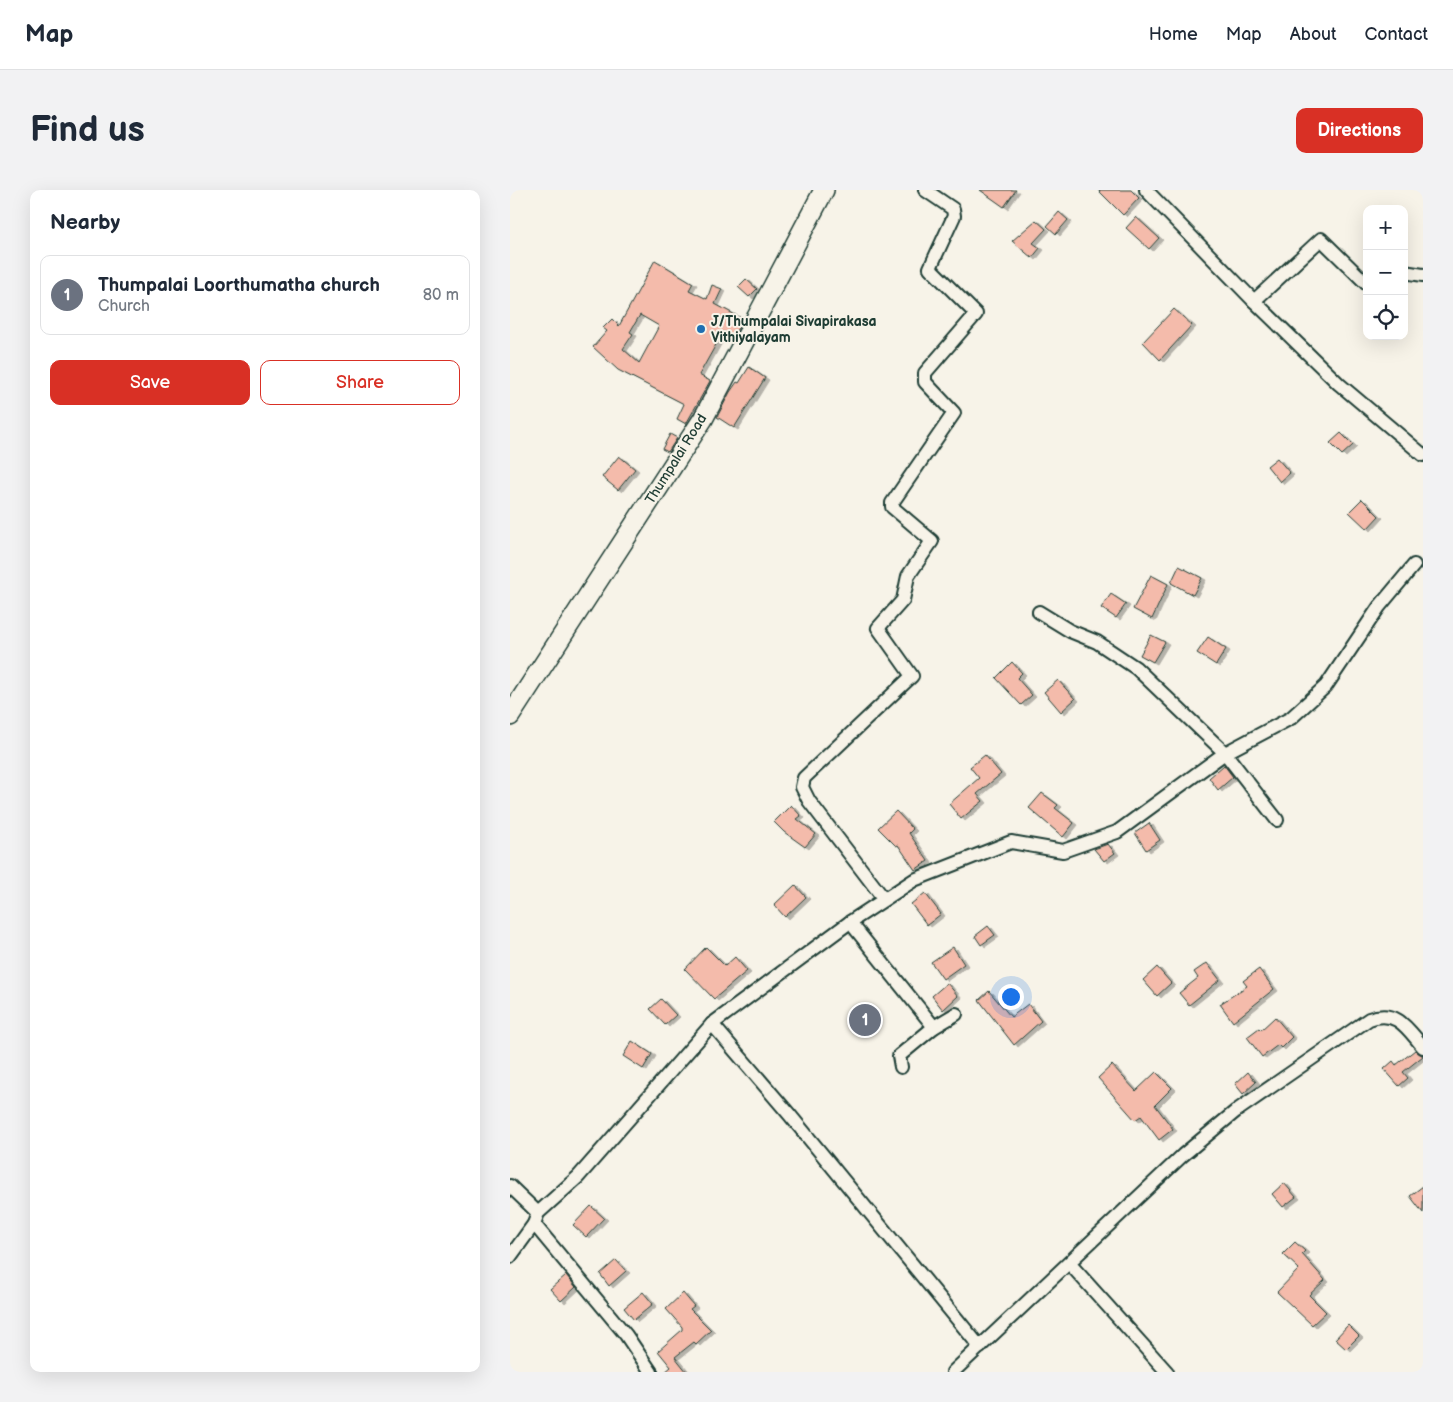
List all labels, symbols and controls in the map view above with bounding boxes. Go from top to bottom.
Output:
text: Map [25,20,73,49]
text: Home [1149,24,1198,45]
text: Map [1226,24,1262,45]
text: About [1290,24,1337,45]
text: Contact [1365,24,1428,45]
button: Directions [1296,108,1423,153]
text: Find us [30,109,145,152]
map controls [1363,205,1408,340]
button: + [1363,205,1408,250]
text: Nearby [50,210,120,235]
button: − [1363,250,1408,295]
text: Thumpalai Loorthumatha church [98,274,380,297]
text: 1 [64,286,70,305]
text: 80 m [423,286,459,305]
button: locate [1363,295,1408,340]
text: Church [98,297,150,316]
place label: J/Thumpalai Sivapirakasa Vithiyalayam [711,313,877,346]
marker: J/Thumpalai Sivapirakasa Vithiyalayam [695,323,707,335]
button: Save [50,360,250,405]
button: Share [260,360,460,405]
street label: Thumpalai Road [642,411,710,507]
your location [998,984,1024,1010]
pin: 1 [849,1001,881,1039]

